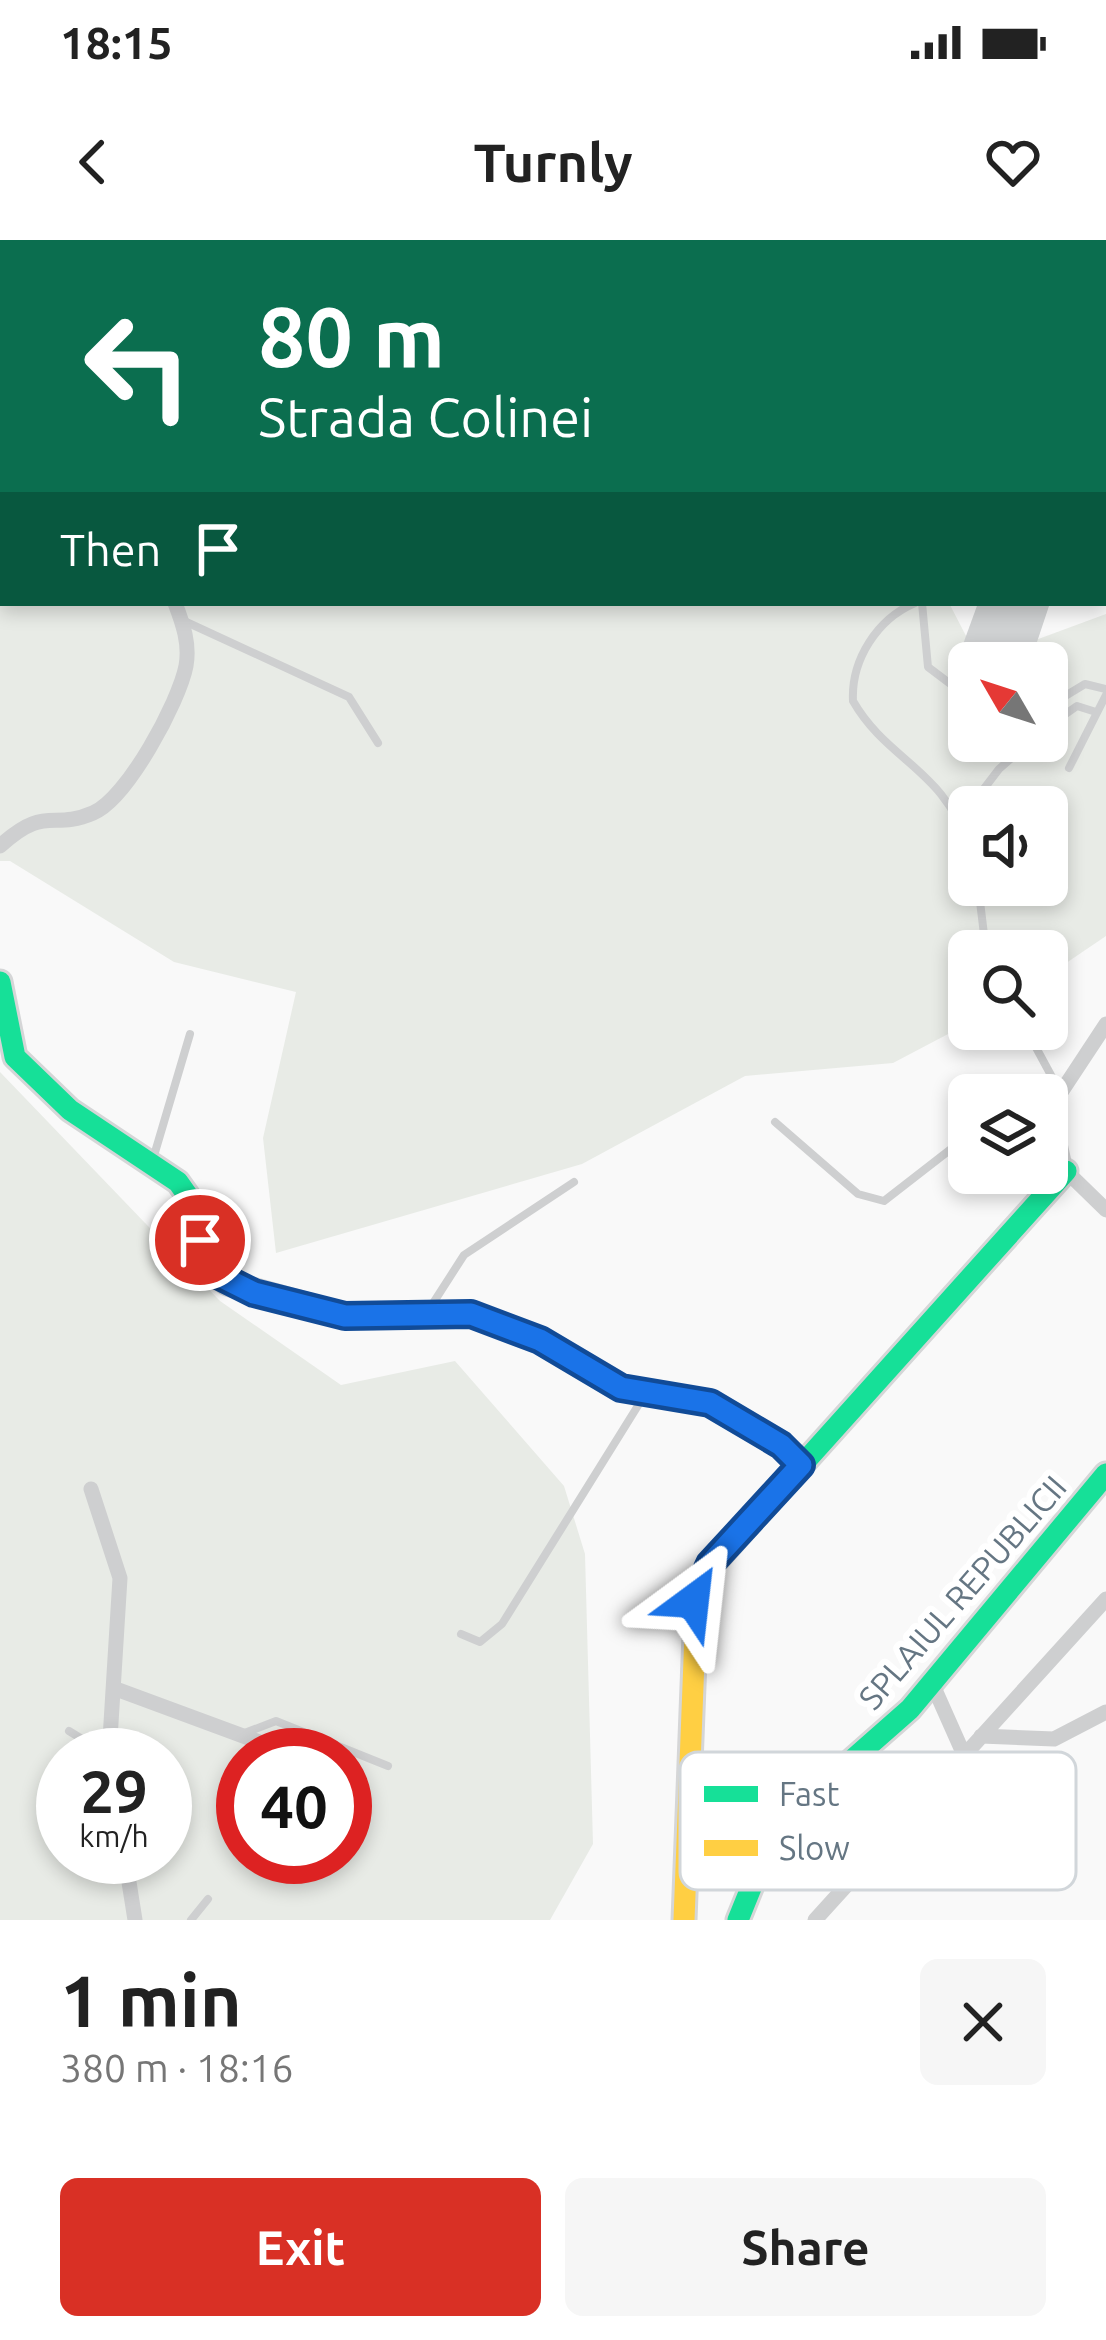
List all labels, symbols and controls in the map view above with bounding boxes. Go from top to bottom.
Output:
text: 18:15 [60,17,173,68]
icon: back [60,129,126,195]
icon: heart [980,129,1046,195]
text: Turnly [473,132,633,192]
icon: left [60,288,216,444]
text: 80 m [258,289,445,383]
text: Strada Colinei [258,387,593,447]
icon: arrive [185,516,251,582]
text: Then [60,524,161,575]
north arrow [948,642,1068,762]
map controls [948,642,1068,1194]
button: sound [948,786,1068,906]
button: search [948,930,1068,1050]
button: layers [948,1074,1068,1194]
pin [149,1189,251,1291]
icon: arrive [167,1207,233,1273]
street label: SPLAIUL REPUBLICII [851,1468,1073,1716]
position arrow [630,1538,756,1664]
speed limit sign: 40 [216,1728,372,1884]
legend [680,1752,1076,1890]
text: 29 [80,1757,148,1824]
text: Fast [779,1775,839,1812]
text: km/h [79,1819,149,1853]
text: Slow [779,1829,850,1866]
button: close [920,1959,1046,2085]
text: 1 min [60,1960,242,2041]
text: 380 m · 18:16 [60,2046,294,2089]
button: Exit [60,2178,541,2316]
button: Share [565,2178,1046,2316]

